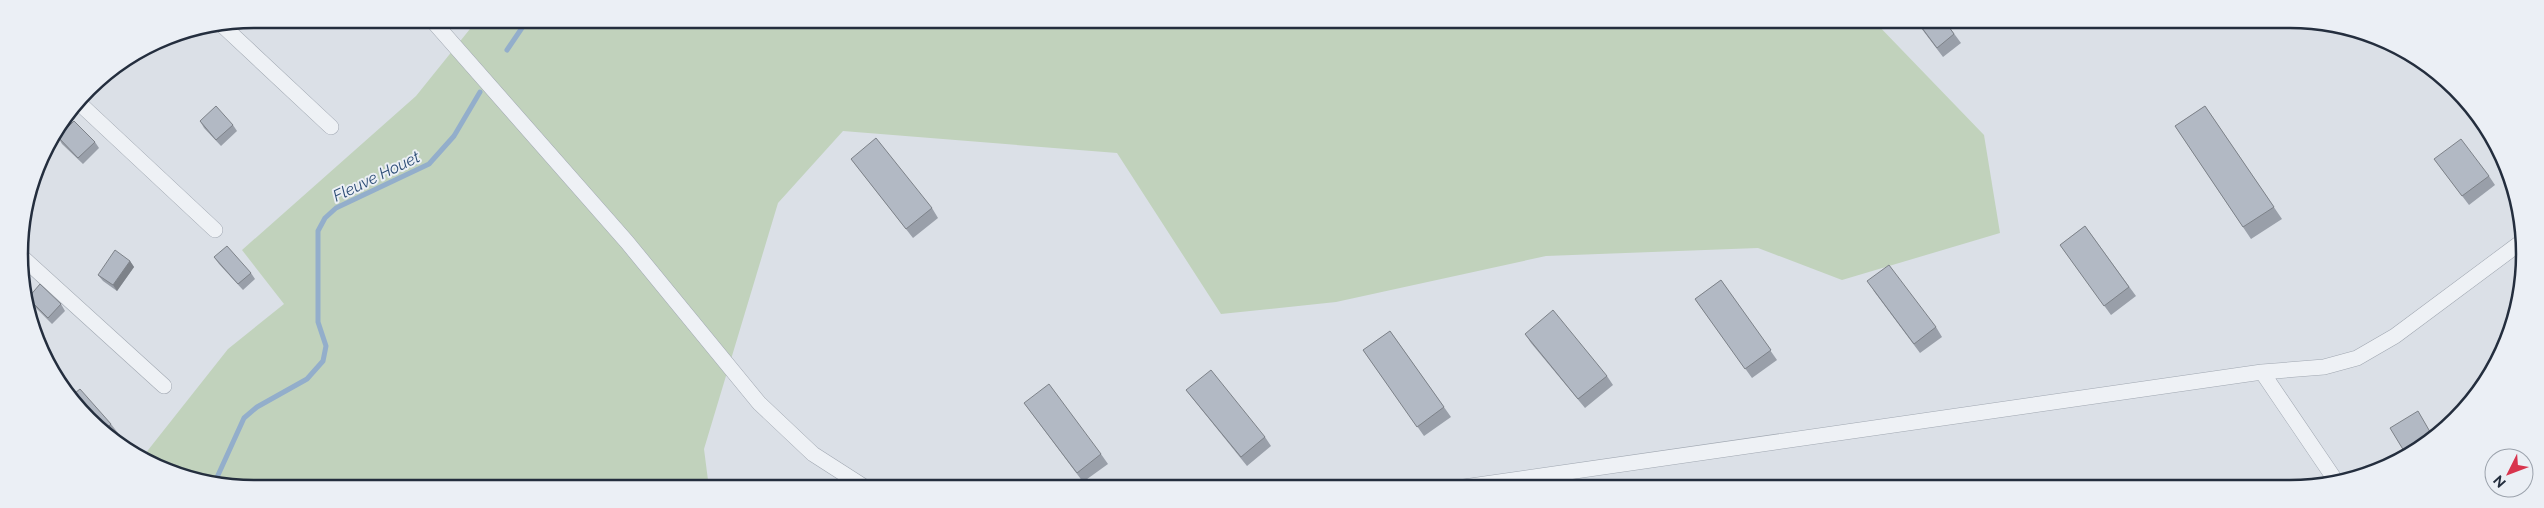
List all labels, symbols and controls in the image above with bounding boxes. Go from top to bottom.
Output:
water label: Fleuve Houet [330,147,424,206]
north arrow [2484,448,2534,498]
text: N [2490,472,2509,491]

